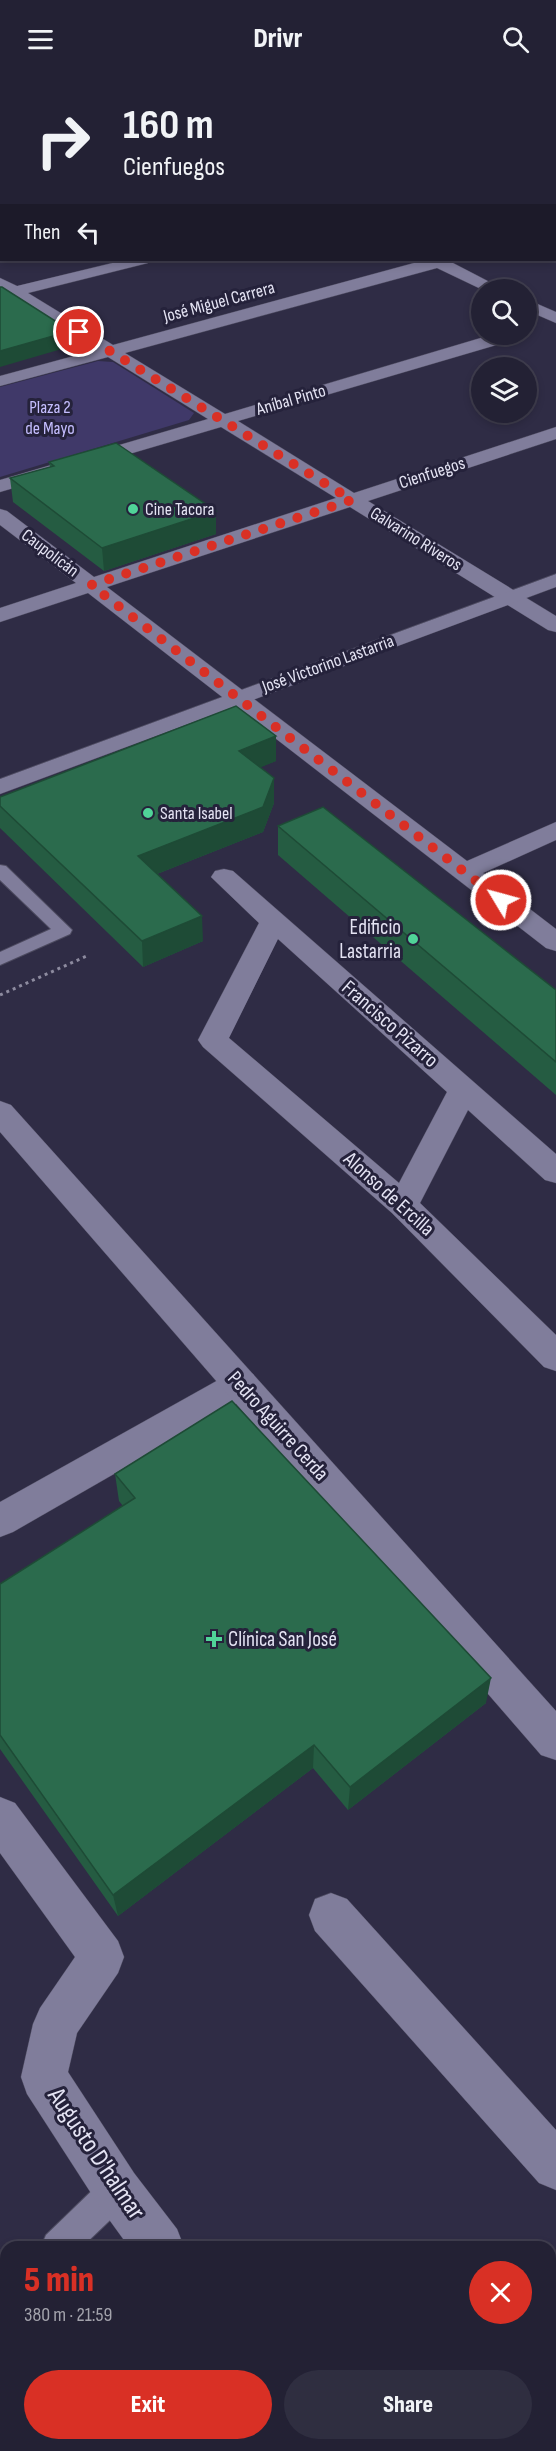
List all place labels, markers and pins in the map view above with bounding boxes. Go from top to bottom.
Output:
pin [53,306,104,357]
place label: Cine Tacora [145,499,214,520]
marker: Cine Tacora [126,502,140,516]
place label: Santa Isabel [160,803,233,824]
marker: Santa Isabel [141,806,155,820]
place label: Edificio Lastarria [339,915,401,964]
marker: Edificio Lastarria [406,932,420,946]
place label: Clínica San José [228,1627,337,1652]
marker: Clínica San José [205,1630,223,1648]

